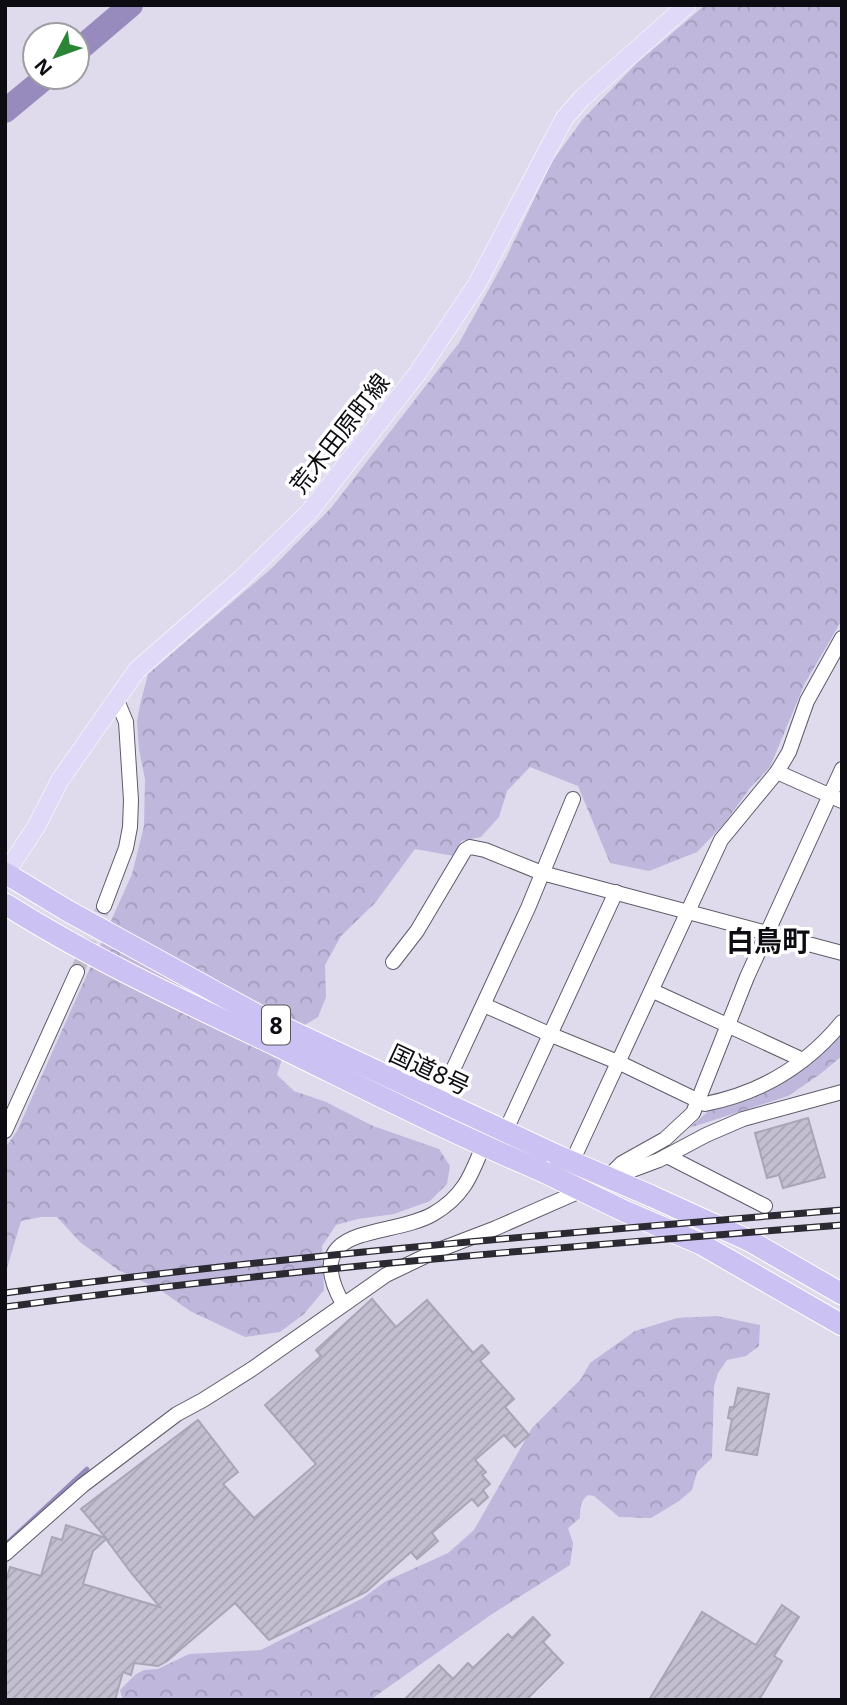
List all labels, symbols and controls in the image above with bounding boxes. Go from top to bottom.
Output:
north arrow [21,21,91,91]
text: N [28,53,58,82]
street label: 荒木田原町線 [282,366,396,500]
district label: 白鳥町 [726,921,810,959]
road number: 8 [262,1006,290,1044]
street label: 国道8号 [384,1036,476,1102]

